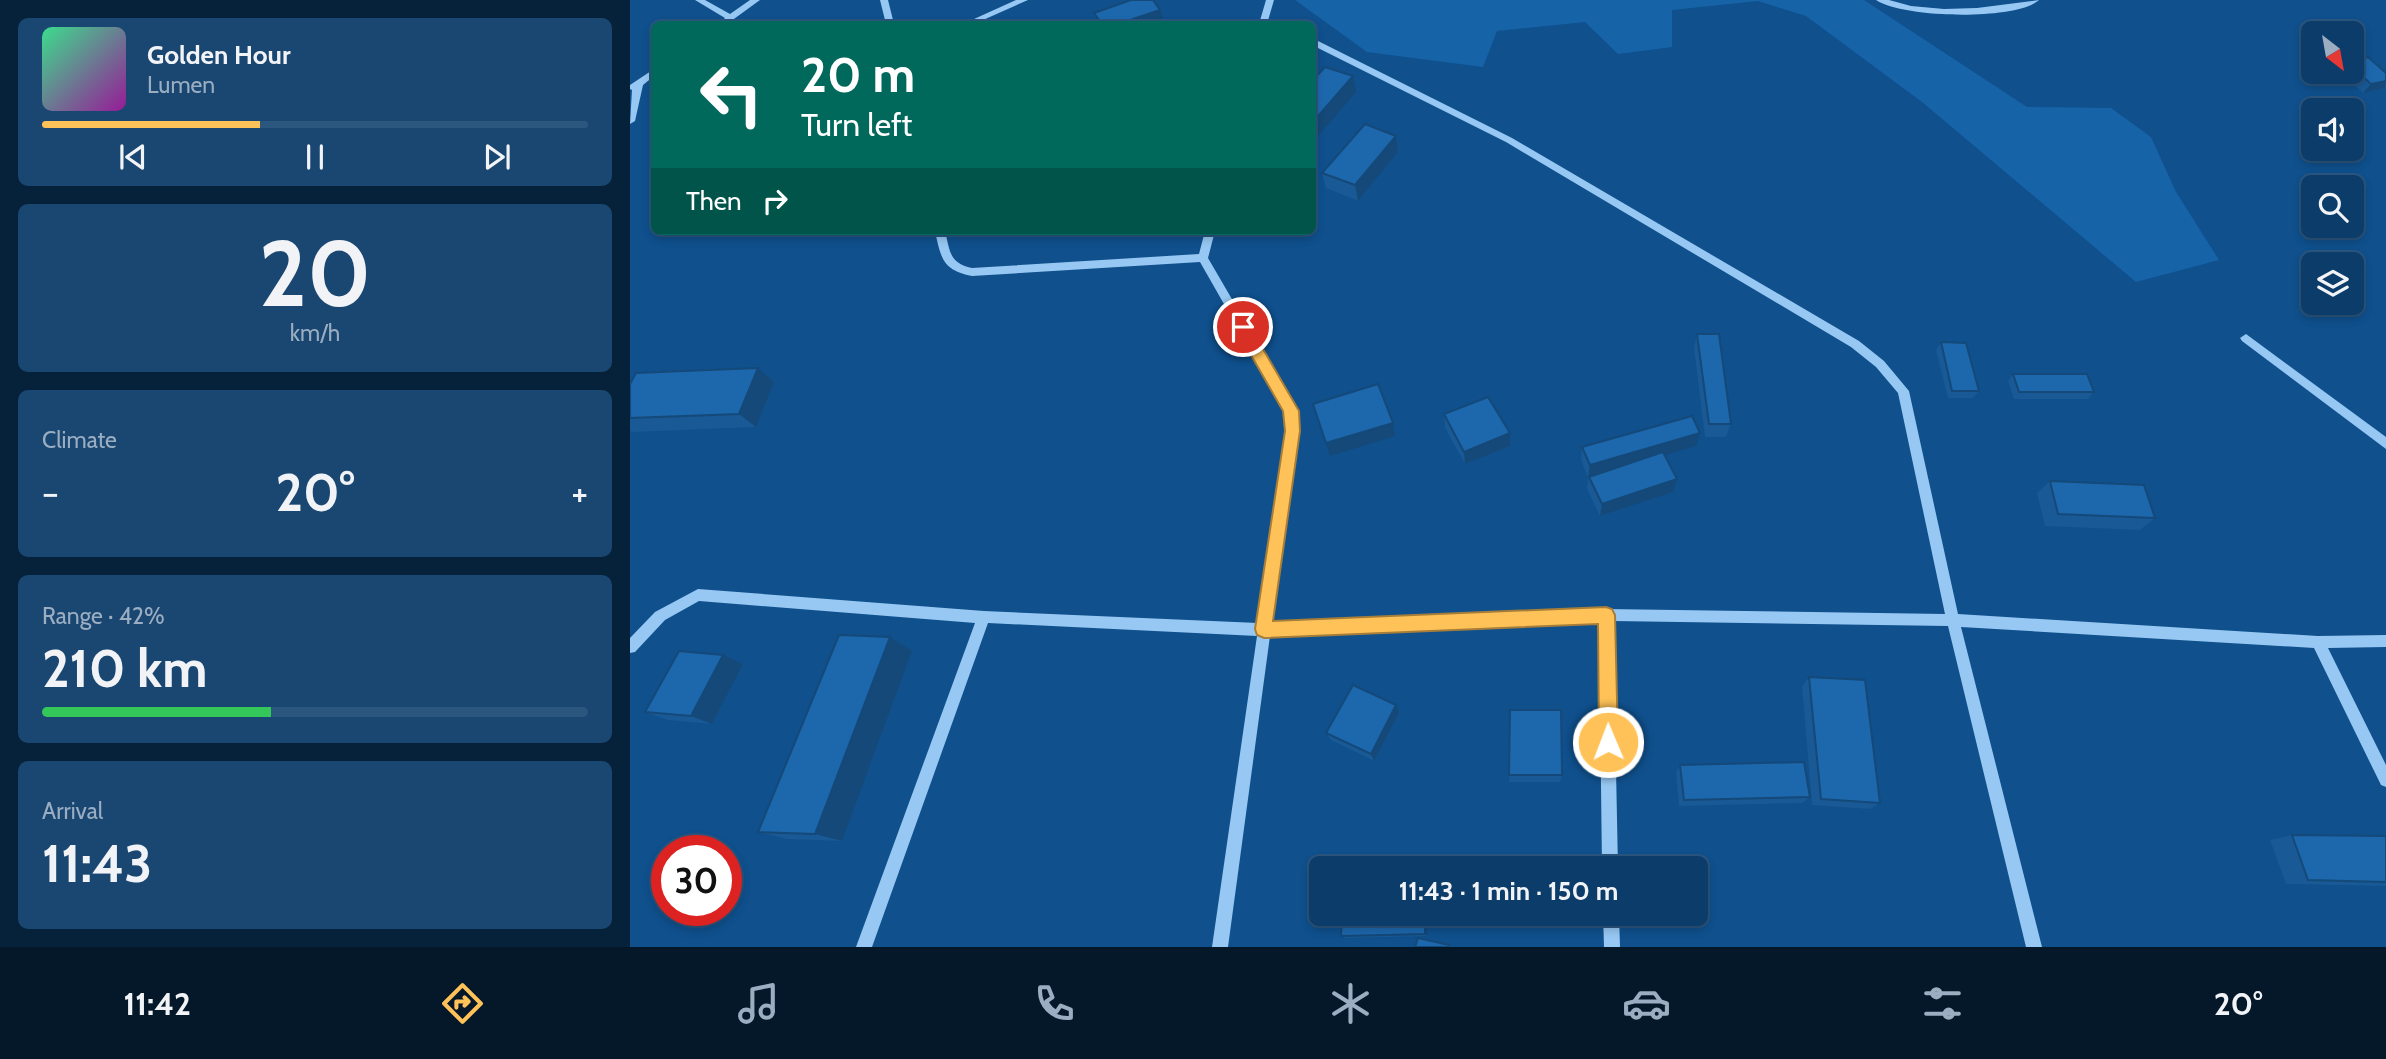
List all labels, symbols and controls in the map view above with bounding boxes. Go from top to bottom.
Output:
north arrow [2301,21,2364,84]
map controls [2301,21,2364,315]
text: Golden Hour [147,39,290,71]
text: 20 m [801,45,915,104]
icon: left [686,49,777,140]
text: Lumen [147,71,215,99]
button: sound [2301,98,2364,161]
text: Turn left [801,105,912,144]
icon: previous [114,138,152,176]
icon: pause [296,138,334,176]
icon: next [478,138,516,176]
button: search [2301,175,2364,238]
icon: right [756,182,794,220]
text: Then [686,185,742,217]
text: 20 [259,218,371,329]
button: layers [2301,252,2364,315]
pin [1213,297,1273,357]
icon: arrive [1224,308,1262,346]
text: km/h [290,319,340,347]
text: Climate [42,426,117,454]
text: 20° [275,461,355,524]
text: − [42,469,59,516]
text: + [571,469,588,516]
text: Range · 42% [42,602,165,630]
text: 210 km [42,637,208,700]
position arrow [1571,705,1645,779]
text: Arrival [42,797,103,825]
text: 11:43 [42,832,152,895]
speed limit sign: 30 [651,835,742,926]
text: 11:43 · 1 min · 150 m [1399,875,1618,907]
icon: directions [438,979,487,1028]
icon: music [734,979,783,1028]
icon: phone [1030,979,1079,1028]
icon: climate [1326,979,1375,1028]
icon: car [1622,979,1671,1028]
icon: filters [1918,979,1967,1028]
text: 11:42 [123,984,191,1023]
text: 20° [2214,984,2262,1023]

